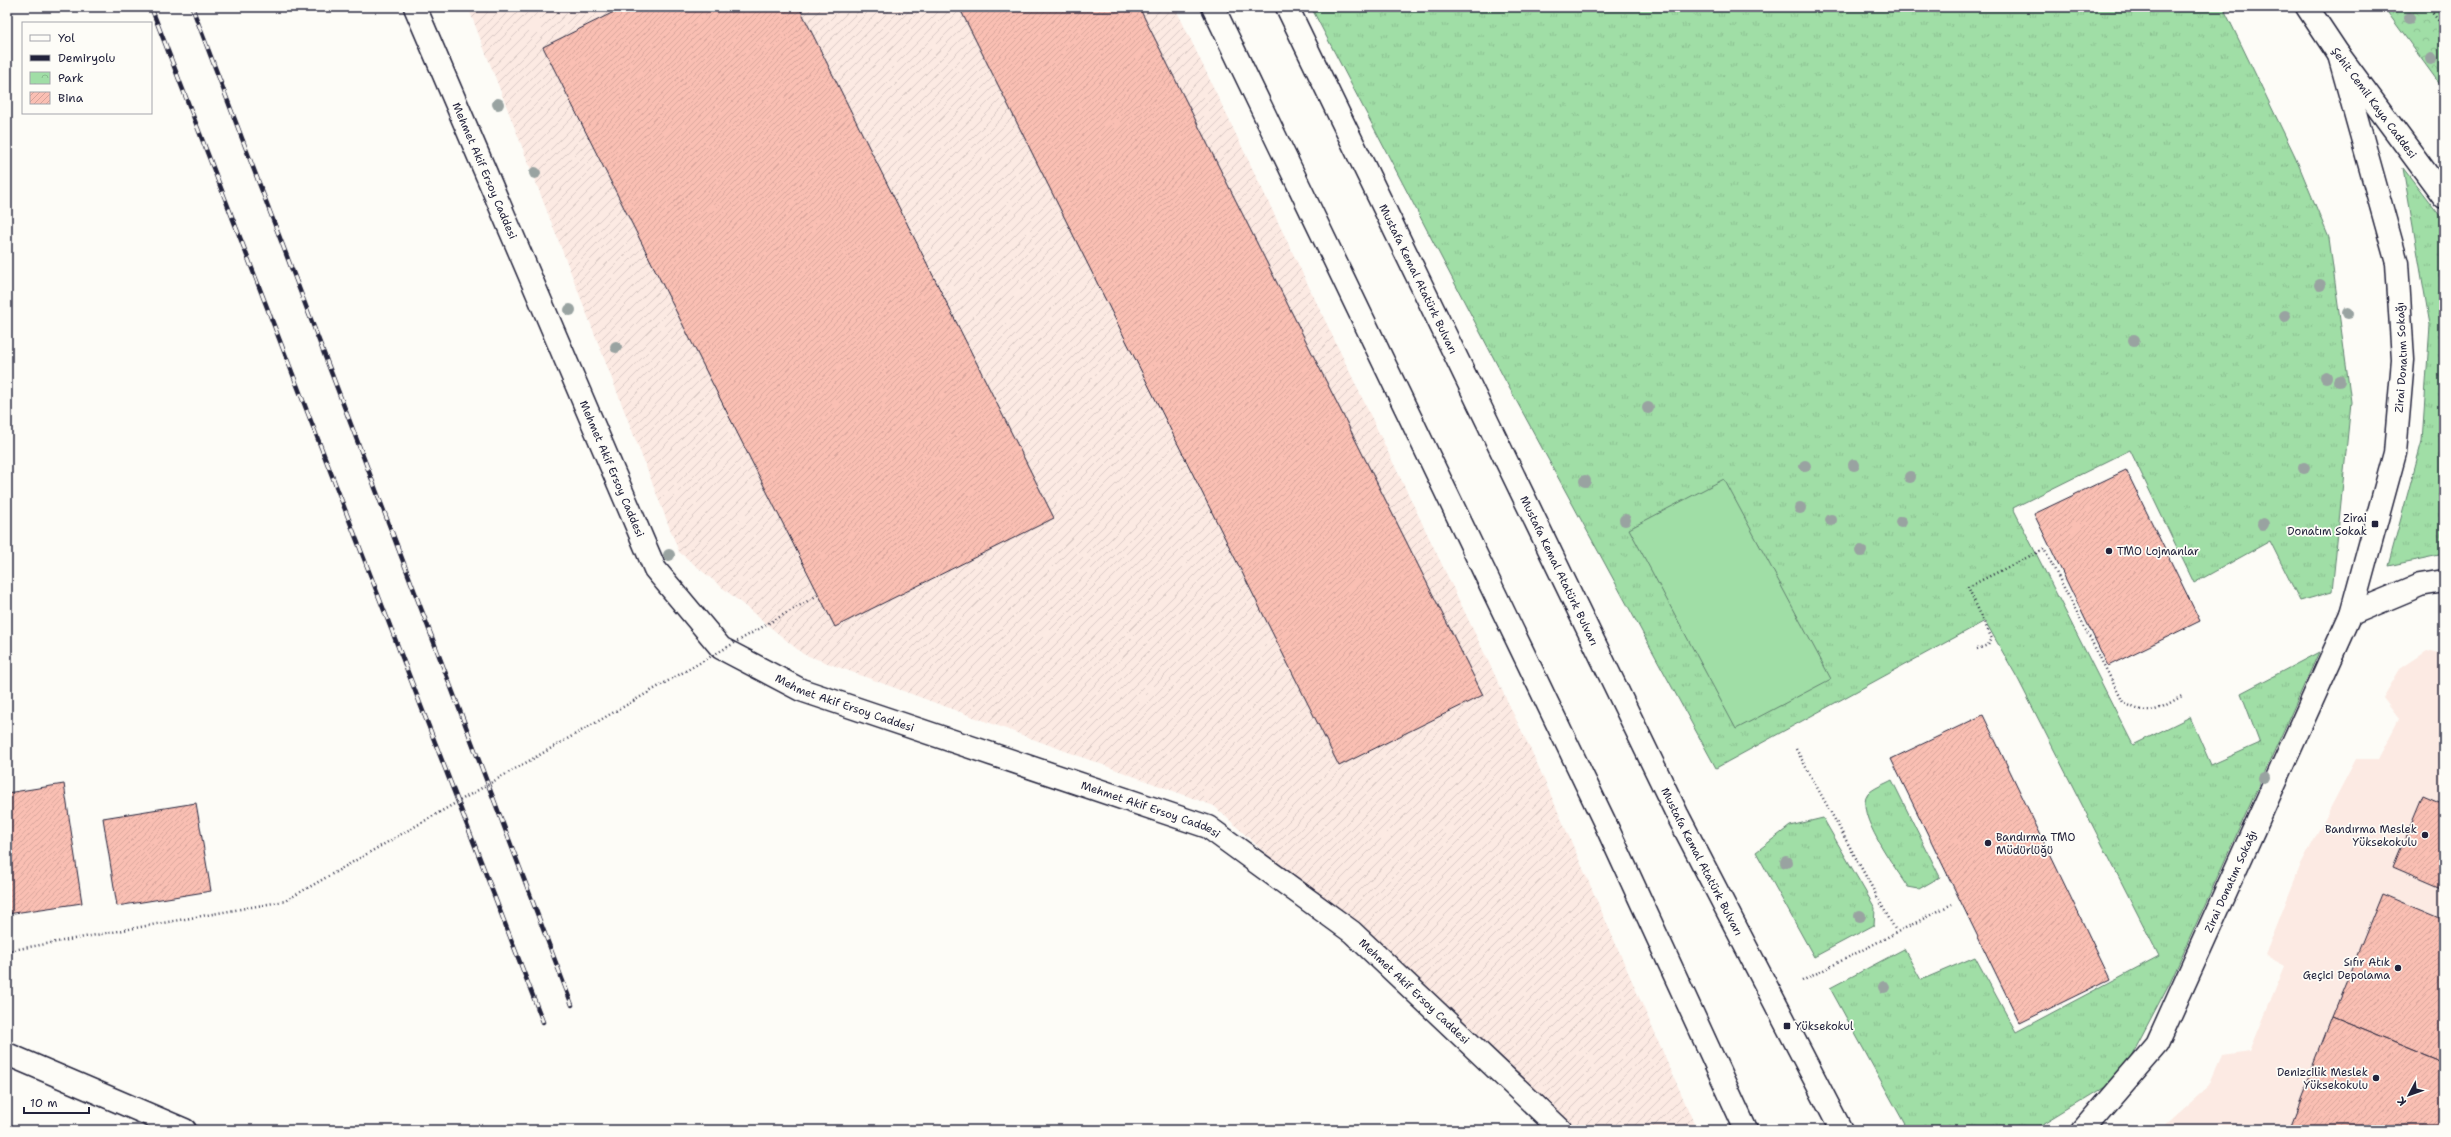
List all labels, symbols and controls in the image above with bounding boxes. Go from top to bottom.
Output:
legend [22,22,152,114]
text: Yol [58,30,75,46]
street label: Şehit Cemil Kaya Caddesi [2328,44,2420,162]
text: Demiryolu [58,50,116,66]
text: Park [58,70,84,86]
text: Bina [58,90,84,106]
street label: Mehmet Akif Ersoy Caddesi [449,100,520,241]
street label: Mustafa Kemal Atatürk Bulvarı [1375,202,1461,357]
street label: Zirai Donatım Sokağı [2391,302,2411,413]
street label: Mehmet Akif Ersoy Caddesi [576,398,647,539]
street label: Mustafa Kemal Atatürk Bulvarı [1516,493,1602,648]
place label: Zirai Donatım Sokak [2287,511,2367,539]
marker: Zirai Donatım Sokak [2370,519,2380,529]
place label: TMO Lojmanlar [2117,544,2199,559]
marker: TMO Lojmanlar [2104,546,2114,556]
street label: Mehmet Akif Ersoy Caddesi [773,671,916,736]
street label: Mehmet Akif Ersoy Caddesi [1079,778,1223,842]
street label: Mustafa Kemal Atatürk Bulvarı [1657,785,1746,938]
place label: Bandırma Meslek Yüksekokulu [2325,822,2417,850]
street label: Zirai Donatım Sokağı [2201,828,2260,935]
place label: Bandırma TMO Müdürlüğü [1996,830,2076,858]
marker: Bandırma Meslek Yüksekokulu [2420,830,2430,840]
marker: Bandırma TMO Müdürlüğü [1983,838,1993,848]
street label: Mehmet Akif Ersoy Caddesi [1355,935,1473,1048]
place label: Sıfır Atık Geçici Depolama [2303,955,2390,983]
marker: Sıfır Atık Geçici Depolama [2393,963,2403,973]
place label: Yüksekokul [1795,1019,1854,1034]
marker: Yüksekokul [1782,1021,1792,1031]
place label: Denizcilik Meslek Yüksekokulu [2277,1065,2368,1093]
marker: Denizcilik Meslek Yüksekokulu [2371,1073,2381,1083]
north arrow [2389,1075,2429,1115]
scale bar [24,1089,89,1115]
text: K [2393,1093,2410,1109]
text: 10 m [30,1095,58,1111]

